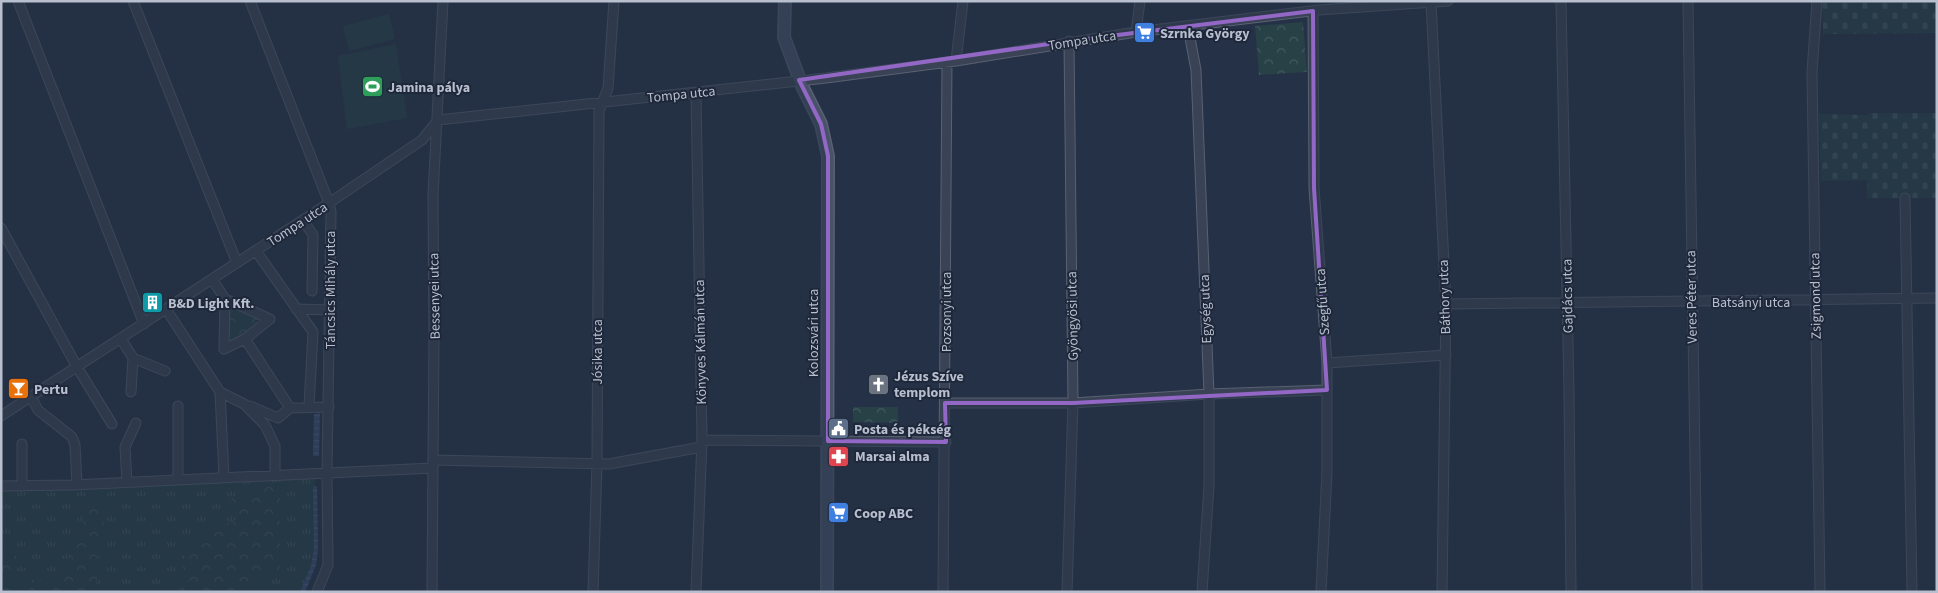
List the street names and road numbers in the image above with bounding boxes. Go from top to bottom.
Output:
street label: Tompa utca [1047,26,1118,56]
street label: Tompa utca [646,81,716,109]
street label: Tompa utca [263,198,332,252]
street label: Táncsics Mihály utca [321,231,341,349]
street label: Veres Péter utca [1681,250,1703,344]
street label: Bessenyei utca [424,252,446,339]
street label: Zsigmond utca [1805,252,1827,340]
street label: Báthory utca [1434,259,1456,335]
street label: Gajdács utca [1557,259,1579,333]
street label: Szegfű utca [1311,268,1335,336]
street label: Gyöngyösi utca [1062,271,1084,361]
street label: Pozsonyi utca [937,272,957,352]
street label: Egység utca [1195,274,1217,344]
street label: Könyves Kálmán utca [690,279,712,405]
street label: Kolozsvári utca [804,289,824,377]
street label: Batsányi utca [1712,293,1790,313]
street label: Jósika utca [588,319,608,385]

